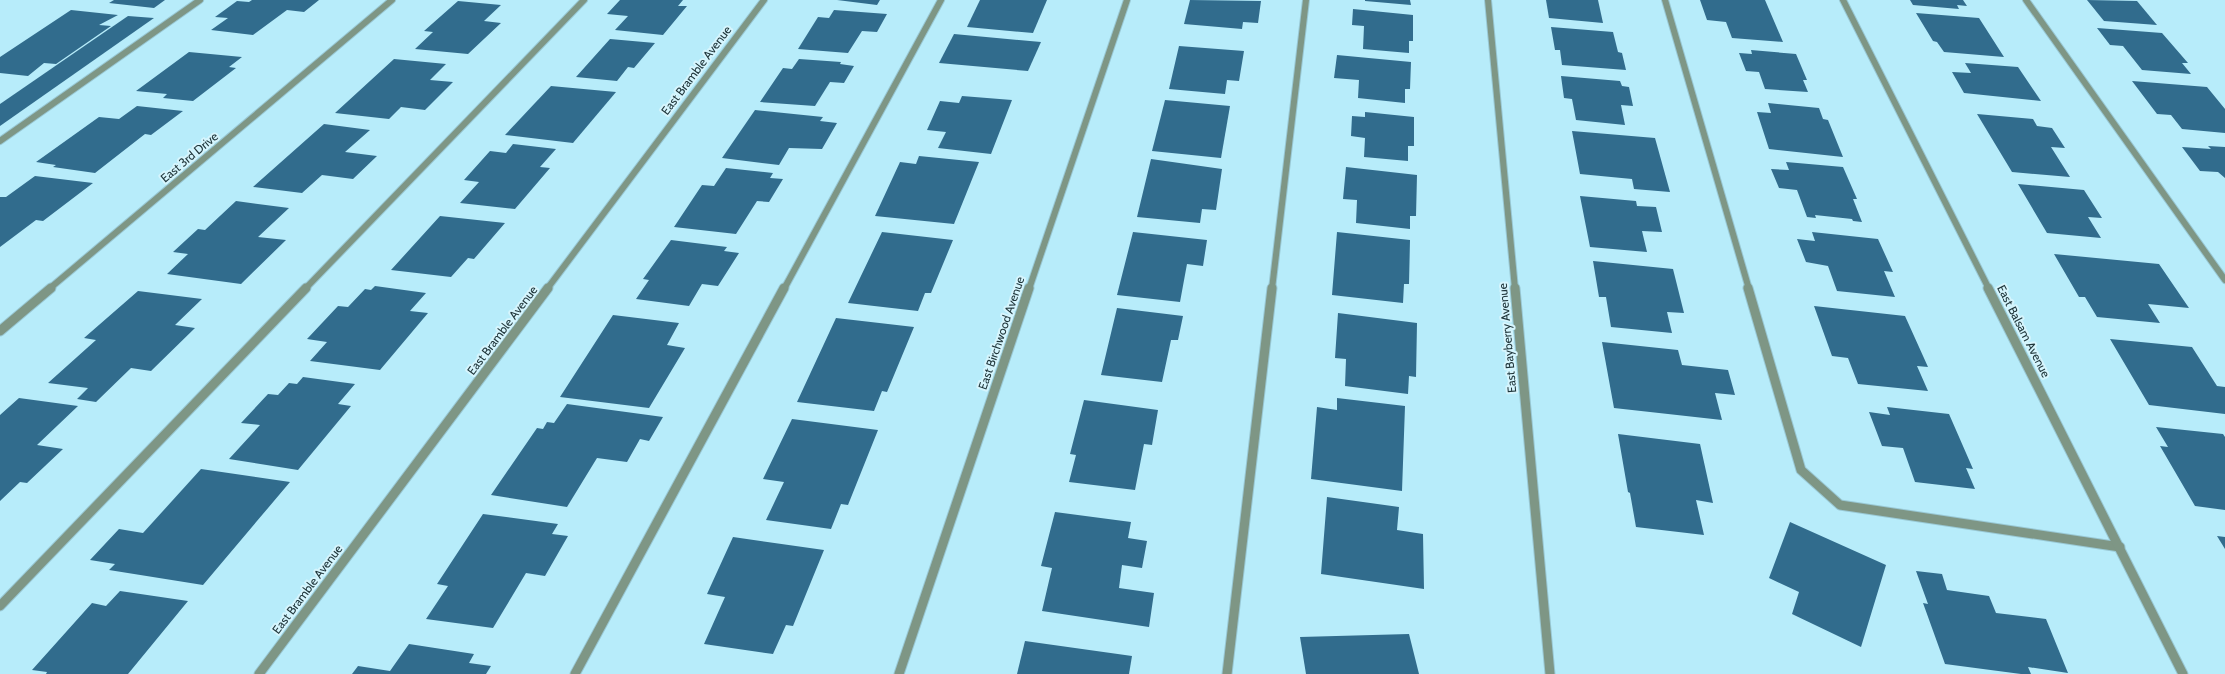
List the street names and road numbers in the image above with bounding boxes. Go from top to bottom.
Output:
street label: East Bramble Avenue [658,23,734,117]
street label: East 3rd Drive [157,129,221,185]
street label: East Birchwood Avenue [975,275,1027,391]
street label: East Balsam Avenue [1994,282,2054,380]
street label: East Bramble Avenue [464,283,540,377]
street label: East Bayberry Avenue [1495,283,1519,393]
street label: East Bramble Avenue [269,542,345,636]

